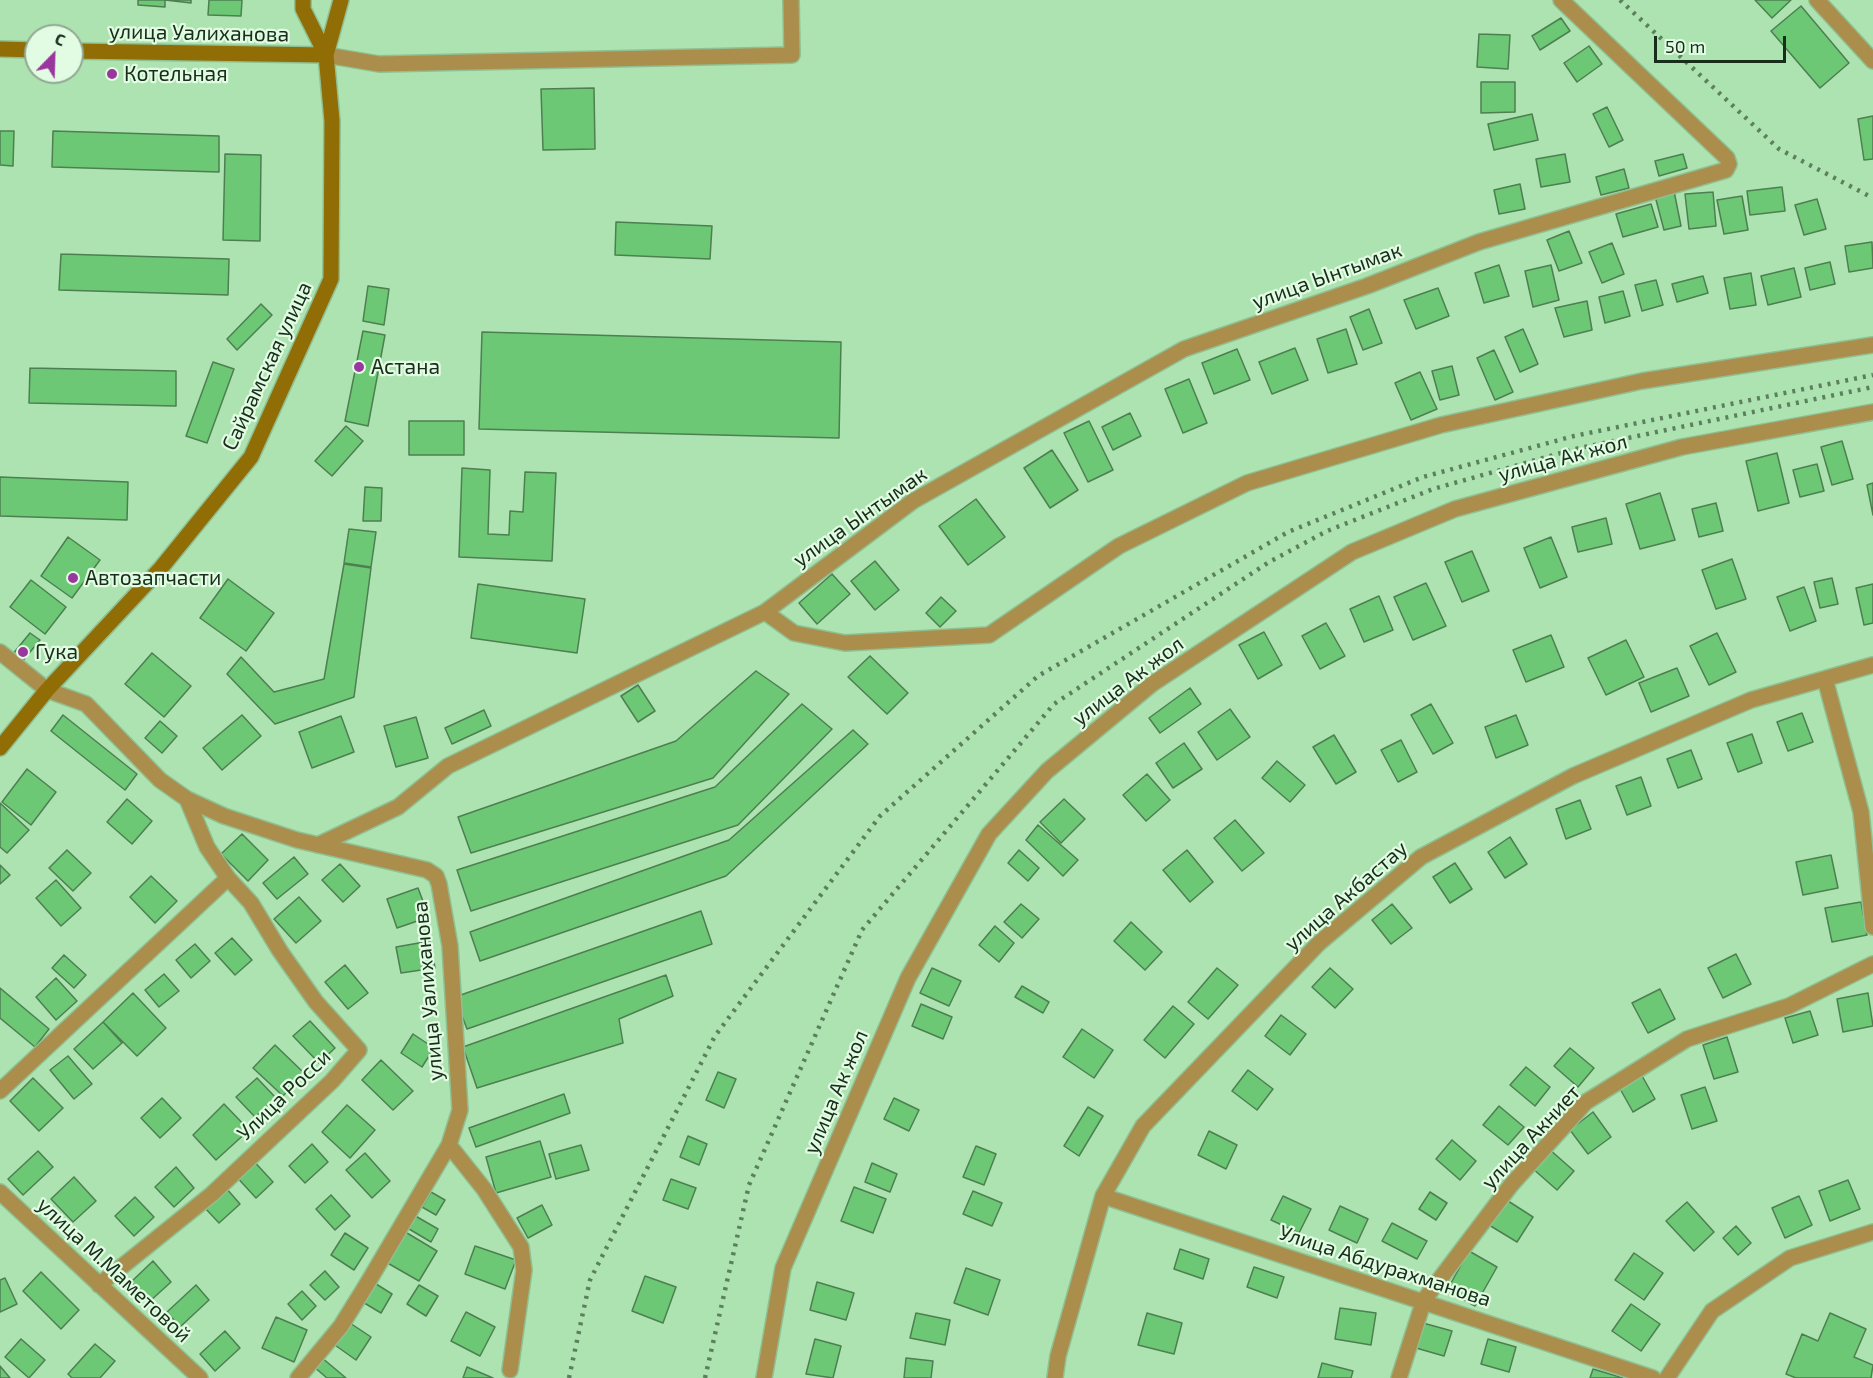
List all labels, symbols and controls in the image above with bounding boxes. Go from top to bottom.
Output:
street label: улица Уалиханова [109,19,289,47]
north arrow [24,24,84,84]
scale bar [1657,24,1789,62]
text: С [52,28,68,49]
text: 50 m [1665,35,1705,57]
place label: Котельная [124,61,228,87]
marker: Котельная [105,67,119,81]
street label: улица Ынтымак [1249,237,1405,315]
street label: Сайрамская улица [217,278,317,454]
place label: Астана [371,354,440,380]
marker: Астана [352,360,366,374]
street label: улица Ак жол [1496,429,1630,487]
street label: улица Ынтымак [788,462,932,572]
place label: Автозапчасти [85,565,221,591]
marker: Автозапчасти [66,571,80,585]
street label: улица Ак жол [1068,631,1188,731]
place label: Гука [35,639,78,665]
marker: Гука [16,645,30,659]
street label: улица Акбастау [1279,836,1413,956]
street label: улица Уалиханова [408,900,448,1082]
street label: улица Ак жол [799,1026,873,1158]
street label: Улица Росси [232,1044,336,1146]
street label: улица Акниет [1476,1080,1586,1194]
street label: улица М.Маметовой [32,1192,196,1348]
street label: Улица Абдурахманова [1276,1220,1494,1312]

